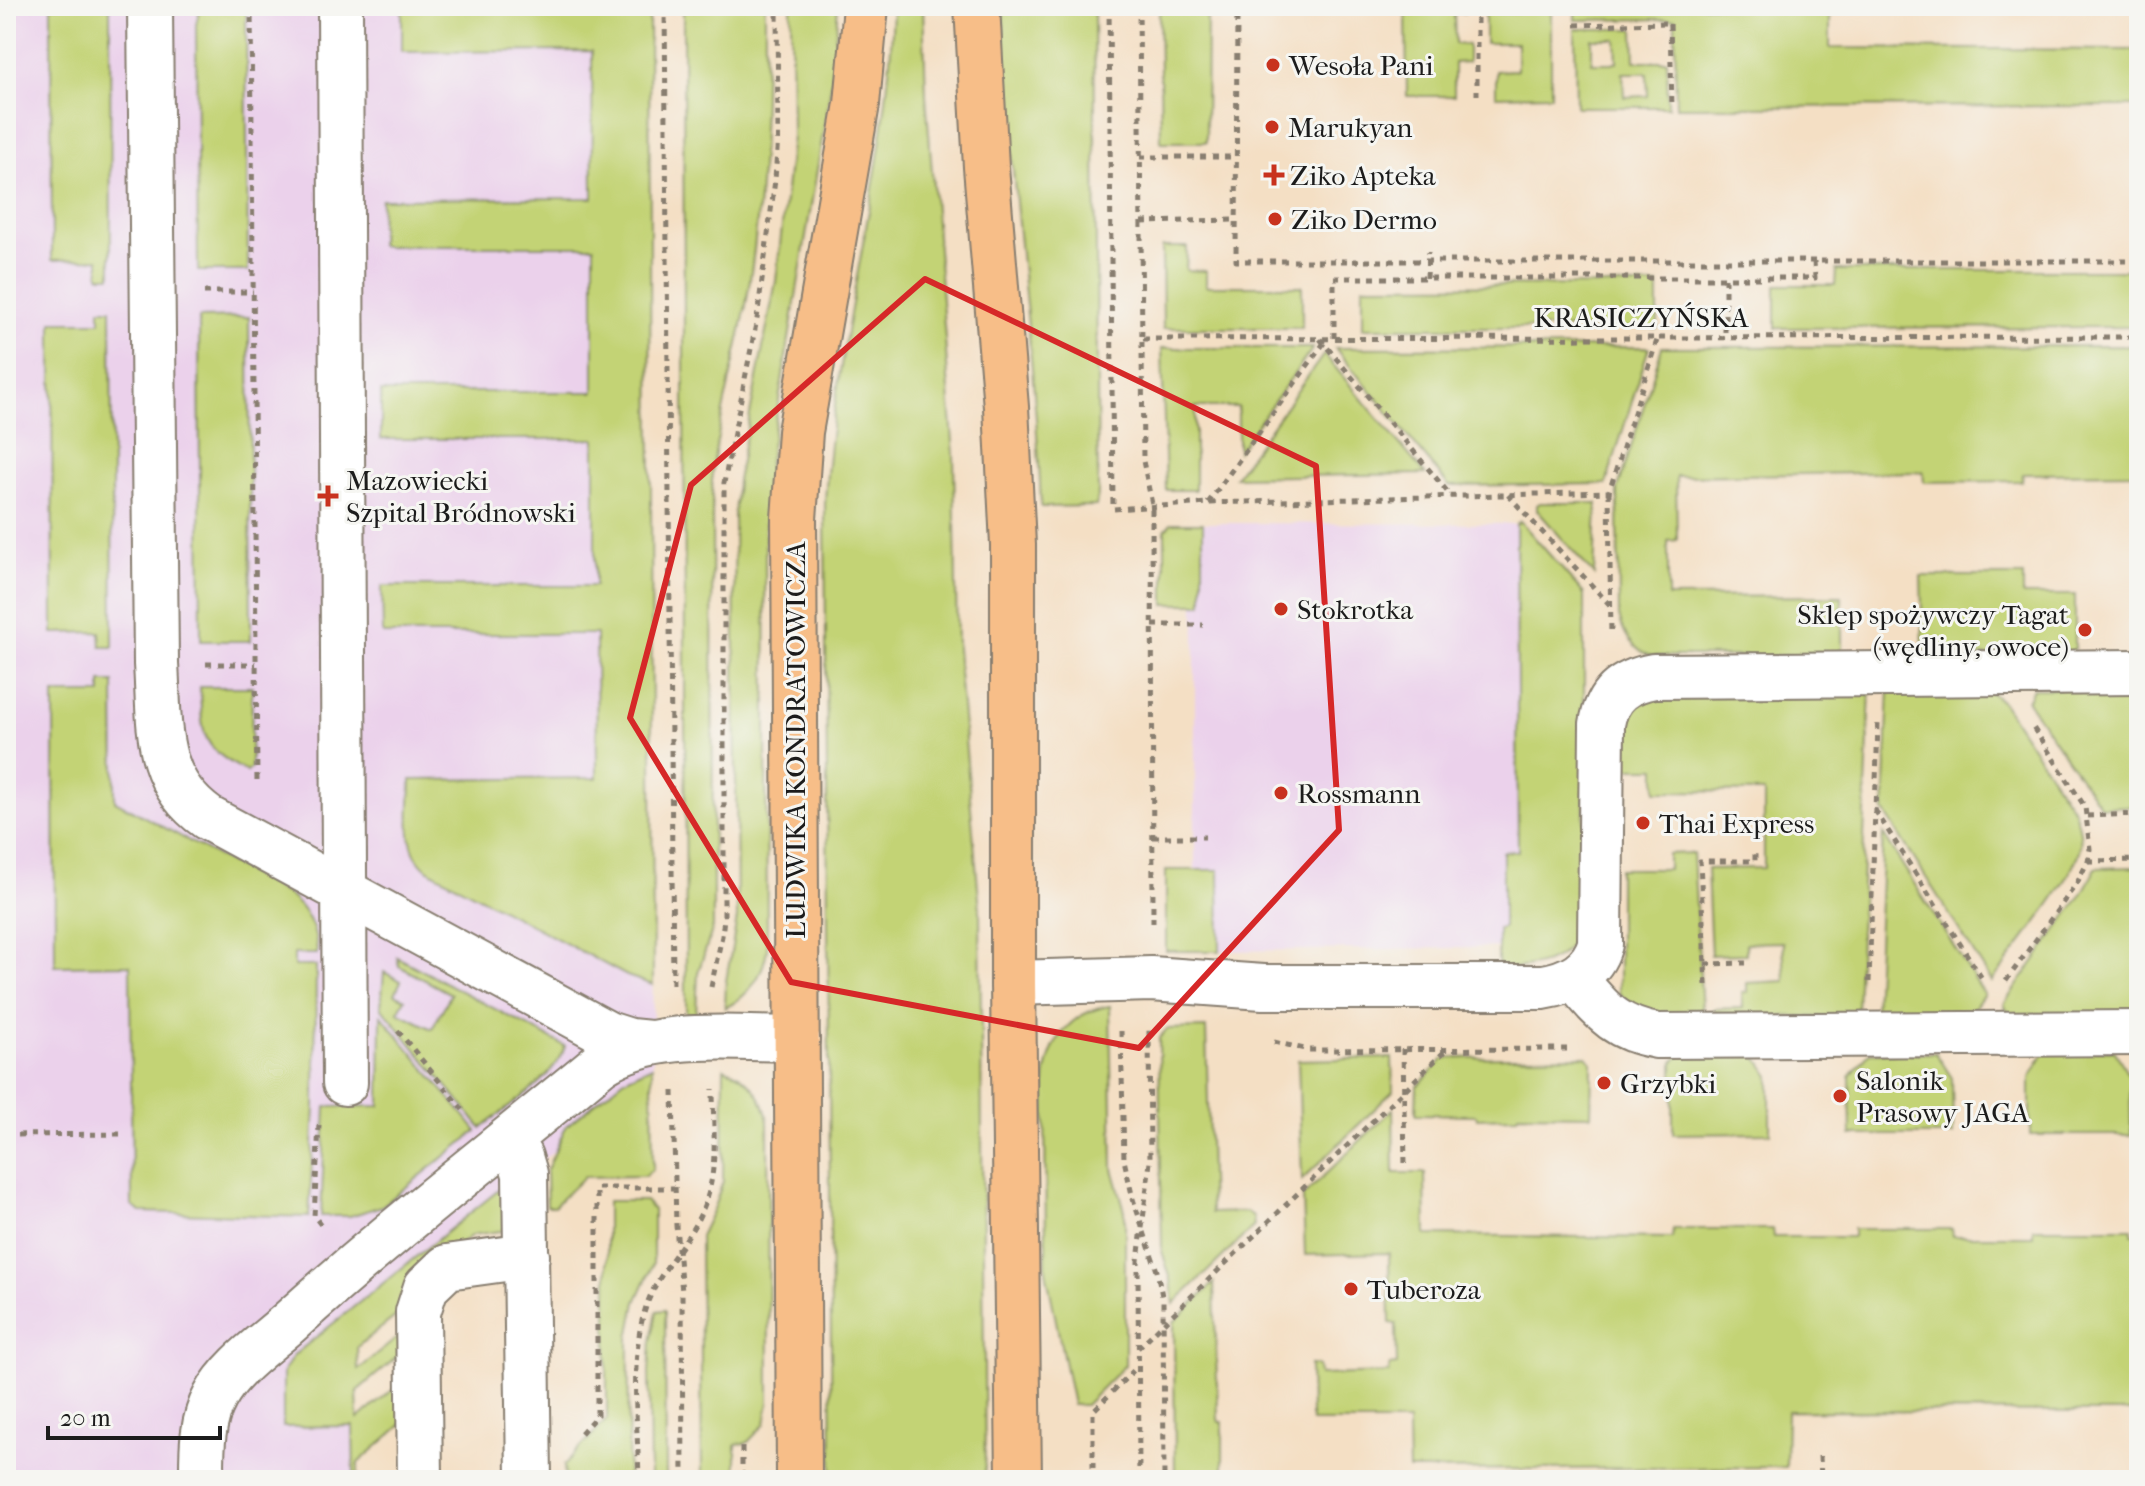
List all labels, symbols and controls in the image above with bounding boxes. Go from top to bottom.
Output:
place label: Wesoła Pani [1288,49,1434,82]
marker: Wesoła Pani [1264,56,1282,74]
place label: Marukyan [1288,111,1413,144]
marker: Marukyan [1263,118,1281,136]
place label: Ziko Apteka [1290,159,1437,192]
marker: Ziko Apteka [1265,166,1283,184]
place label: Ziko Dermo [1291,203,1437,236]
marker: Ziko Dermo [1266,210,1284,228]
street label: KRASICZYŃSKA [1533,301,1749,334]
place label: Mazowiecki Szpital Bródnowski [346,464,576,529]
marker: Mazowiecki Szpital Bródnowski [317,485,339,507]
street label: LUDWIKA KONDRATOWICZA [779,541,812,939]
place label: Stokrotka [1297,593,1414,626]
place label: Sklep spożywczy Tagat (wędliny, owoce) [1797,598,2069,664]
marker: Stokrotka [1272,600,1290,618]
marker: Sklep spożywczy Tagat (wędliny, owoce) [2076,621,2094,639]
place label: Rossmann [1297,777,1421,810]
marker: Rossmann [1272,784,1290,802]
place label: Thai Express [1659,807,1814,840]
marker: Thai Express [1634,814,1652,832]
place label: Salonik Prasowy JAGA [1856,1064,2030,1129]
place label: Grzybki [1620,1067,1716,1100]
marker: Grzybki [1595,1074,1613,1092]
marker: Salonik Prasowy JAGA [1831,1087,1849,1105]
place label: Tuberoza [1367,1273,1482,1306]
marker: Tuberoza [1342,1280,1360,1298]
scale bar [48,1390,220,1440]
text: 20 m [60,1404,111,1432]

